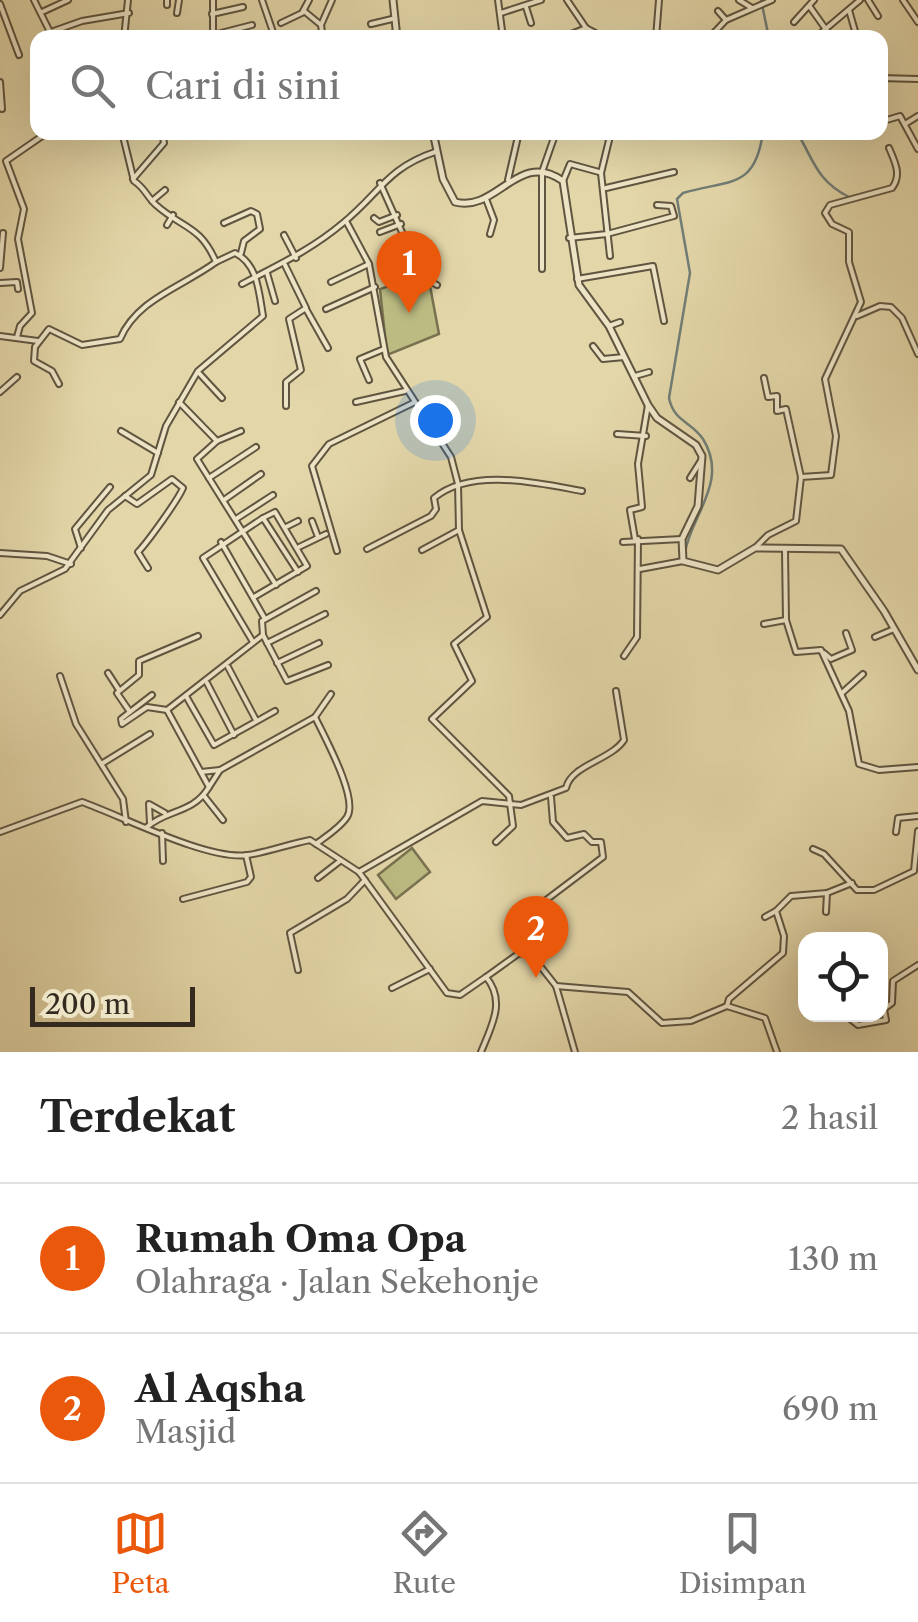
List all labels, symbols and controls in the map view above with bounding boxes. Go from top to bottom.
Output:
search box [30,30,888,140]
icon: search [65,58,120,113]
text: Cari di sini [145,62,340,109]
pin: 1 [376,230,442,313]
your location [410,395,461,446]
pin: 2 [504,896,568,978]
map controls [798,932,888,1022]
button: locate [798,932,888,1022]
scale bar [30,982,195,1026]
text: 200 m [45,987,130,1021]
text: Terdekat [40,1091,235,1143]
text: 2 hasil [781,1098,878,1137]
text: Rumah Oma Opa [135,1215,467,1262]
text: 1 [65,1239,80,1278]
text: 130 m [788,1239,878,1278]
text: Olahraga · Jalan Sekehonje [135,1262,539,1301]
text: Al Aqsha [135,1365,305,1412]
text: 2 [63,1389,82,1428]
text: 690 m [782,1389,878,1428]
text: Masjid [135,1412,236,1451]
tab: Peta [112,1506,170,1600]
tab: Rute [393,1506,456,1600]
tab: Disimpan [679,1506,807,1600]

